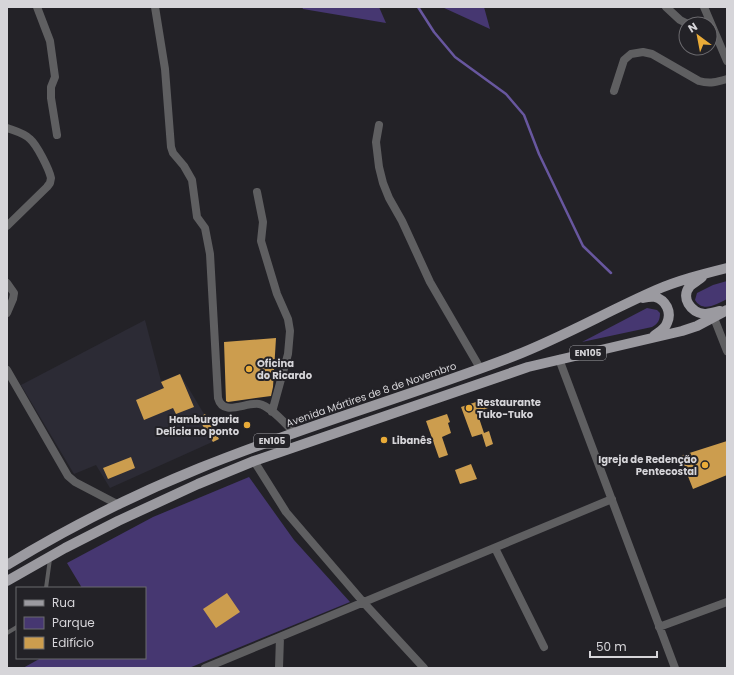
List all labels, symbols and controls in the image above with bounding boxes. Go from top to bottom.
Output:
north arrow [678,16,718,56]
text: N [685,19,700,36]
road number: EN105 [570,346,606,360]
place label: Oficina do Ricardo [257,356,313,383]
street label: Avenida Mártires de 8 de Novembro [284,358,458,431]
marker: Oficina do Ricardo [244,364,254,374]
place label: Restaurante Tuko-Tuko [477,395,541,422]
marker: Restaurante Tuko-Tuko [464,403,474,413]
place label: Hamburgaria Delícia no ponto [156,412,240,439]
marker: Hamburgaria Delícia no ponto [242,420,252,430]
place label: Libanês [392,433,432,448]
road number: EN105 [254,434,290,448]
marker: Libanês [379,435,389,445]
place label: Igreja de Redenção Pentecostal [598,452,698,479]
marker: Igreja de Redenção Pentecostal [700,460,710,470]
legend [16,587,146,659]
text: Rua [52,594,75,611]
text: Parque [52,614,95,631]
scale bar [590,633,657,659]
text: Edifício [52,634,94,651]
text: 50 m [596,638,627,655]

